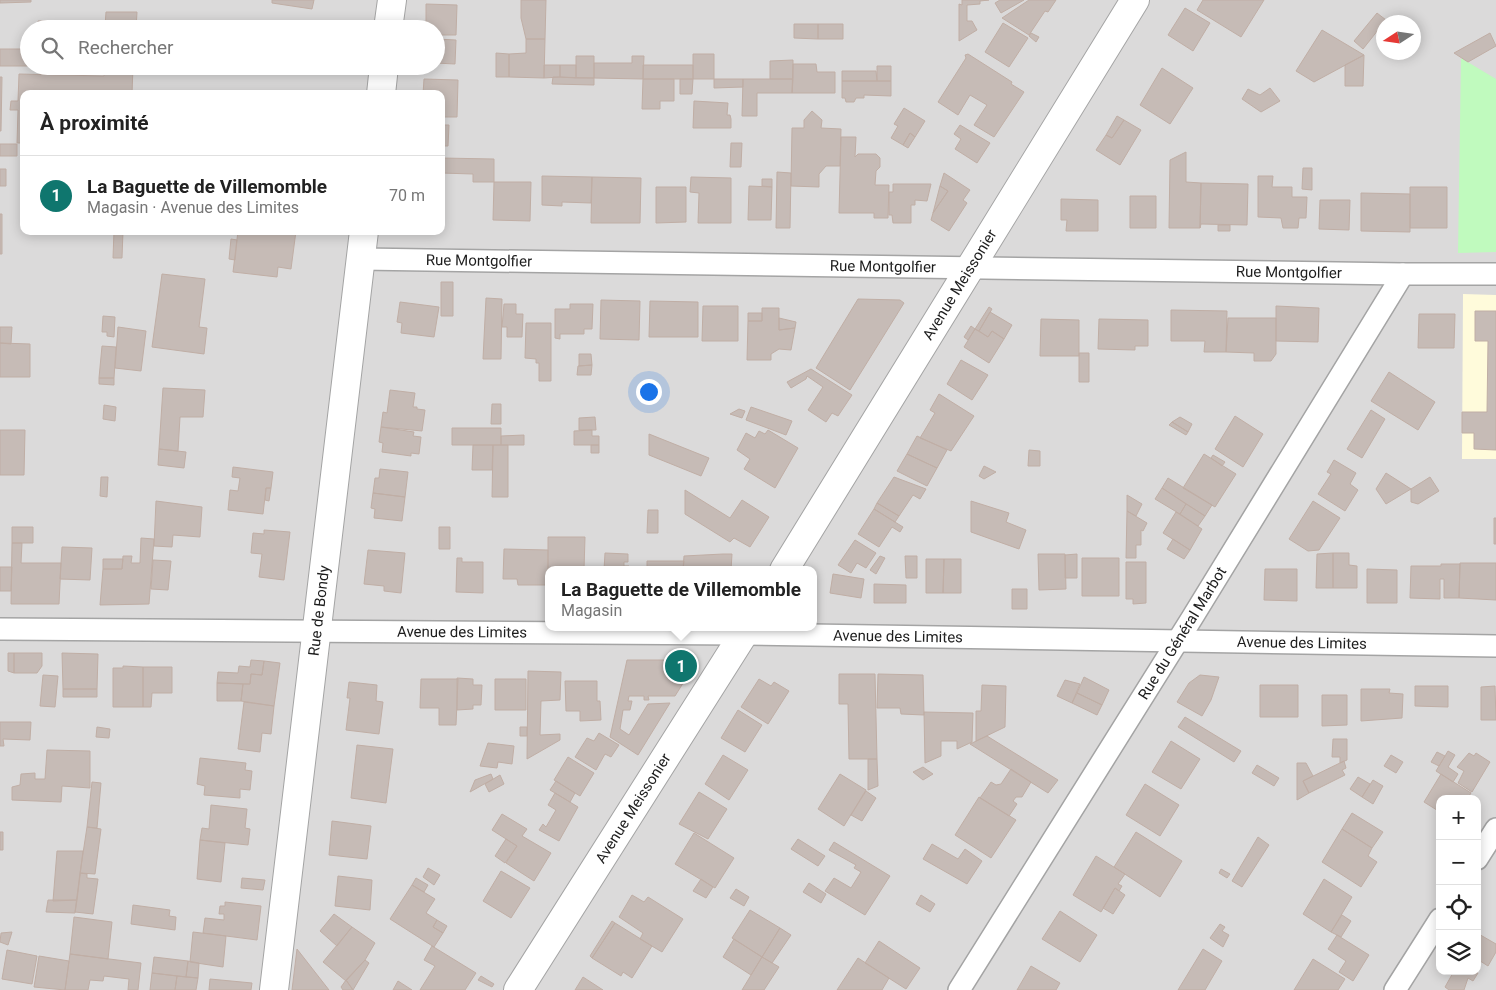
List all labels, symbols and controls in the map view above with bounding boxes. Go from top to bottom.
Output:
north arrow [1376,15,1421,60]
search box [20,20,445,75]
icon: search [38,34,66,62]
text: Rechercher [78,36,173,59]
text: À proximité [40,111,149,135]
text: La Baguette de Villemomble [87,175,327,198]
text: 1 [51,186,61,205]
text: 70 m [389,186,425,205]
text: Magasin · Avenue des Limites [87,198,299,217]
street label: Avenue Meissonier [919,226,1001,343]
street label: Rue Montgolfier [426,251,532,270]
street label: Rue Montgolfier [830,257,936,276]
street label: Rue Montgolfier [1236,263,1342,282]
your location [636,379,662,405]
street label: Rue du Général Marbot [1134,563,1230,703]
street label: Rue de Bondy [305,564,333,657]
popup [545,566,817,631]
text: La Baguette de Villemomble [561,578,801,601]
text: Magasin [561,601,622,620]
street label: Avenue des Limites [397,623,527,642]
street label: Avenue des Limites [833,626,963,646]
street label: Avenue des Limites [1237,633,1367,653]
pin: 1 [665,647,697,685]
street label: Avenue Meissonier [592,750,675,867]
map controls [1436,795,1481,975]
button: + [1436,795,1481,840]
button: − [1436,840,1481,885]
button: locate [1436,885,1481,930]
button: layers [1436,930,1481,975]

